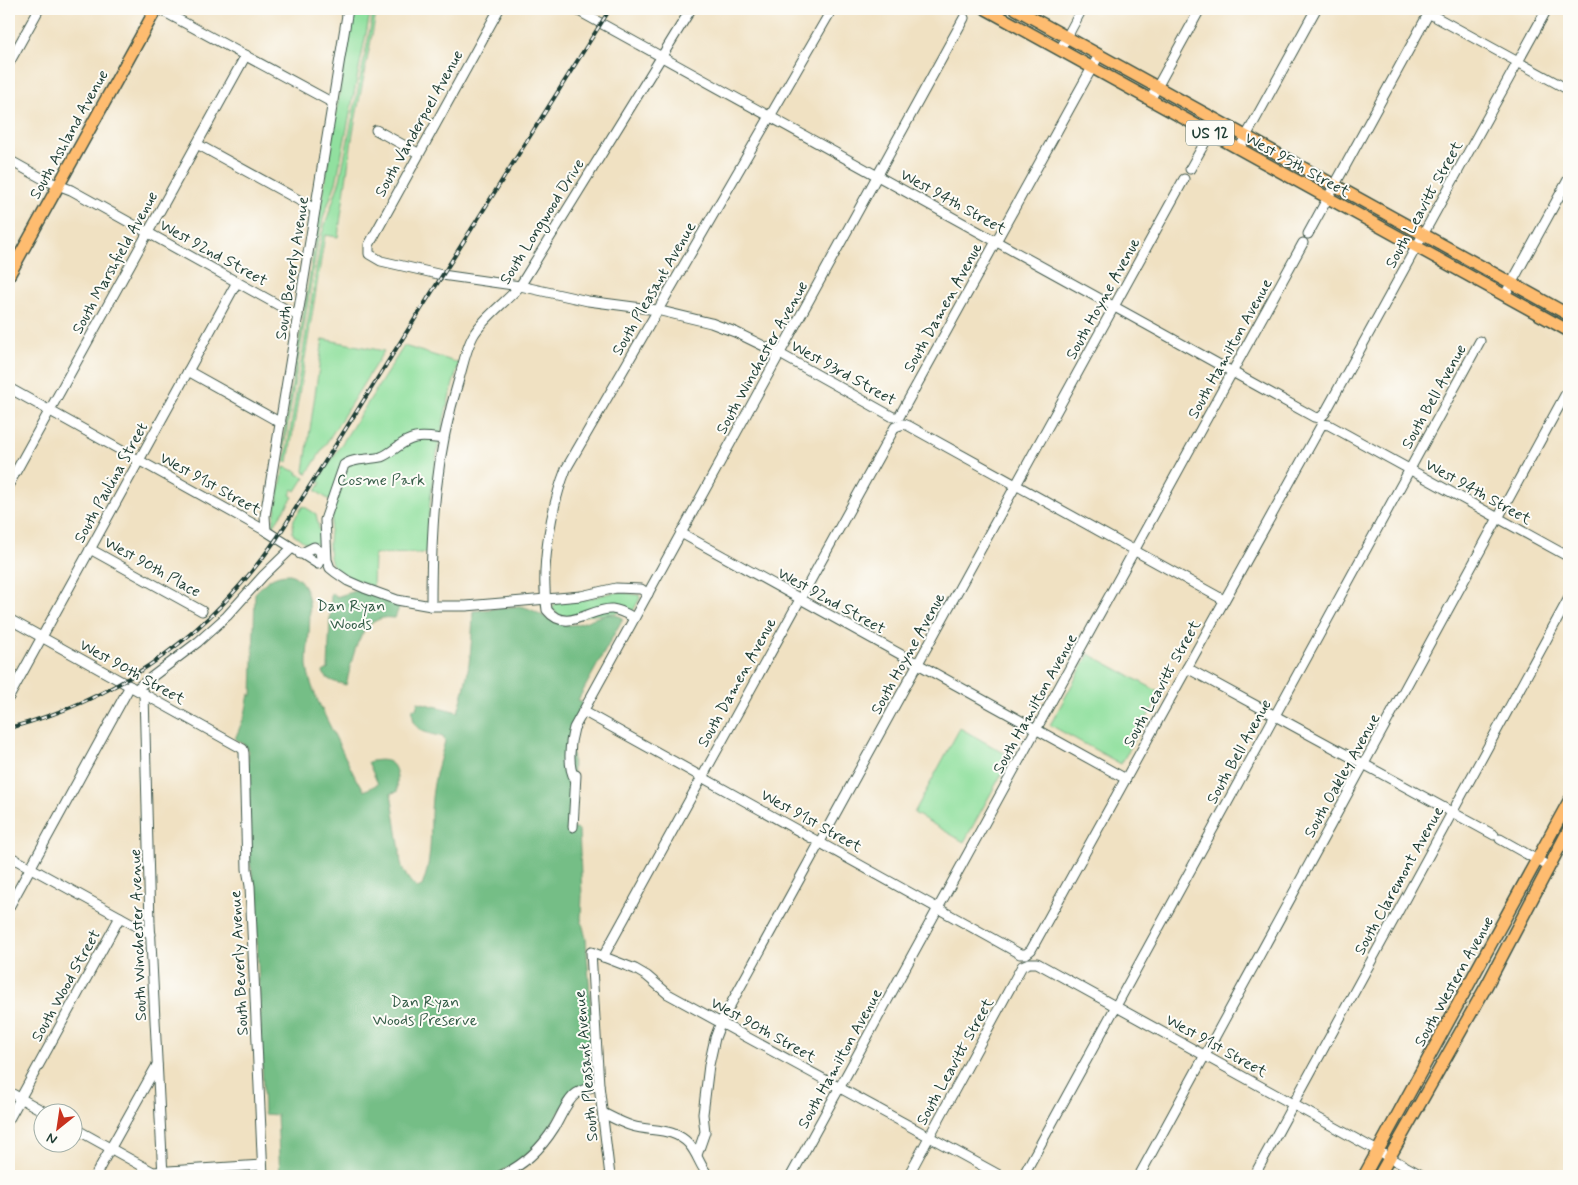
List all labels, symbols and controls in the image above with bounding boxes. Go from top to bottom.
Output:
street label: South Vanderpoel Avenue [370,46,468,201]
street label: South Ashland Avenue [25,66,114,203]
road number: US 12 [1186,120,1234,146]
street label: West 95th Street [1241,128,1354,203]
street label: South Leavitt Street [1381,137,1468,272]
street label: South Longwood Drive [495,155,590,289]
street label: West 94th Street [896,164,1011,240]
street label: South Marshfield Avenue [67,188,163,338]
street label: South Beverly Avenue [271,195,314,342]
street label: West 92nd Street [155,215,271,292]
street label: South Pleasant Avenue [607,218,701,360]
street label: South Hoyne Avenue [1061,234,1146,363]
street label: South Damen Avenue [899,239,988,376]
street label: South Hamilton Avenue [1183,275,1278,423]
street label: South Winchester Avenue [711,277,813,438]
street label: West 93rd Street [787,336,900,411]
street label: South Bell Avenue [1397,341,1472,453]
street label: South Paulina Street [69,419,153,547]
street label: West 91st Street [156,448,265,521]
street label: West 94th Street [1421,454,1536,530]
park label: Cosme Park [337,470,425,491]
street label: West 90th Place [100,532,204,602]
street label: West 92nd Street [773,563,889,640]
street label: South Hoyne Avenue [866,589,951,718]
park label: Dan Ryan Woods [317,596,385,635]
street label: South Damen Avenue [693,614,782,751]
street label: South Leavitt Street [1119,616,1206,751]
street label: South Hamilton Avenue [988,630,1083,778]
street label: West 90th Street [76,635,189,710]
street label: South Bell Avenue [1202,696,1277,808]
street label: South Oakley Avenue [1299,710,1385,842]
street label: West 91st Street [757,785,866,858]
street label: South Claremont Avenue [1350,802,1449,959]
street label: South Winchester Avenue [125,849,152,1021]
street label: South Beverly Avenue [225,890,254,1036]
street label: South Western Avenue [1410,913,1499,1051]
street label: South Wood Street [27,925,106,1046]
street label: South Hamilton Avenue [793,985,888,1133]
street label: South Pleasant Avenue [569,989,604,1142]
park label: Dan Ryan Woods Preserve [373,992,478,1031]
street label: West 90th Street [707,993,820,1068]
street label: South Leavitt Street [912,994,999,1129]
street label: West 91st Street [1162,1010,1271,1083]
north arrow [32,1102,82,1152]
text: N [43,1128,61,1149]

